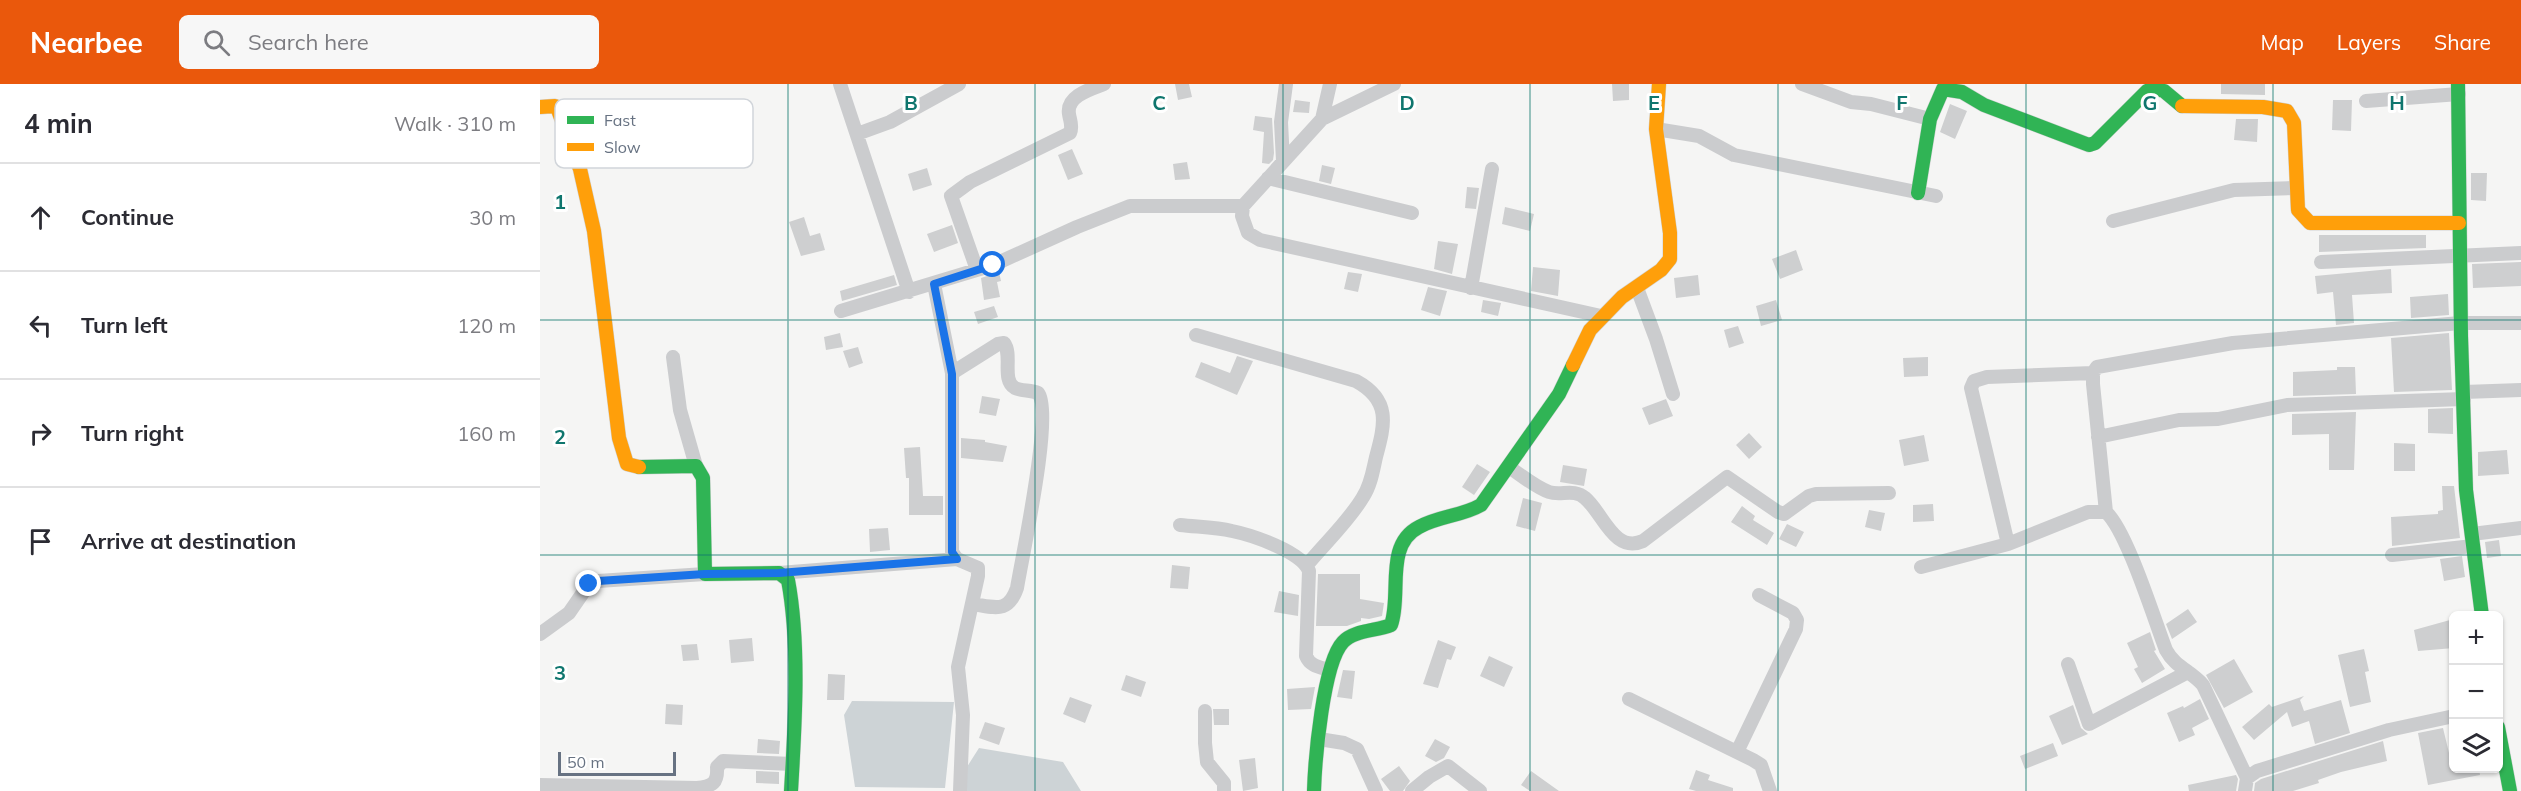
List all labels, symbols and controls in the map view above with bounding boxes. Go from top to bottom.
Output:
search box [179,15,599,69]
text: Nearbee [30,25,143,60]
icon: search [200,26,233,59]
text: Search here [248,28,369,56]
text: Map [2261,29,2304,55]
text: Layers [2337,29,2401,55]
text: Share [2434,29,2491,55]
text: B [904,90,918,115]
text: C [1152,90,1166,115]
text: D [1399,90,1415,115]
text: E [1648,90,1660,115]
text: F [1896,90,1908,115]
text: G [2143,90,2157,115]
text: H [2389,90,2405,115]
legend [555,99,753,168]
text: 4 min [24,107,93,140]
text: Fast [604,110,636,130]
text: Walk · 310 m [394,111,516,136]
text: Slow [604,137,641,157]
text: 1 [554,189,566,214]
icon: ahead [24,201,57,234]
text: Continue [81,203,174,231]
text: 30 m [469,205,516,230]
route start [979,251,1005,277]
icon: left [24,309,57,342]
text: Turn left [81,311,168,339]
text: 120 m [457,313,516,338]
icon: right [24,417,57,450]
text: Turn right [81,419,184,447]
text: 160 m [457,421,516,446]
text: 2 [554,424,566,449]
icon: arrive [24,525,57,558]
text: Arrive at destination [81,527,296,555]
route end [575,570,601,596]
map controls [2449,611,2503,773]
button: + [2449,611,2503,665]
text: 3 [554,660,566,685]
button: − [2449,665,2503,719]
button: layers [2449,719,2503,773]
scale bar [558,749,676,776]
text: 50 m [567,752,604,772]

